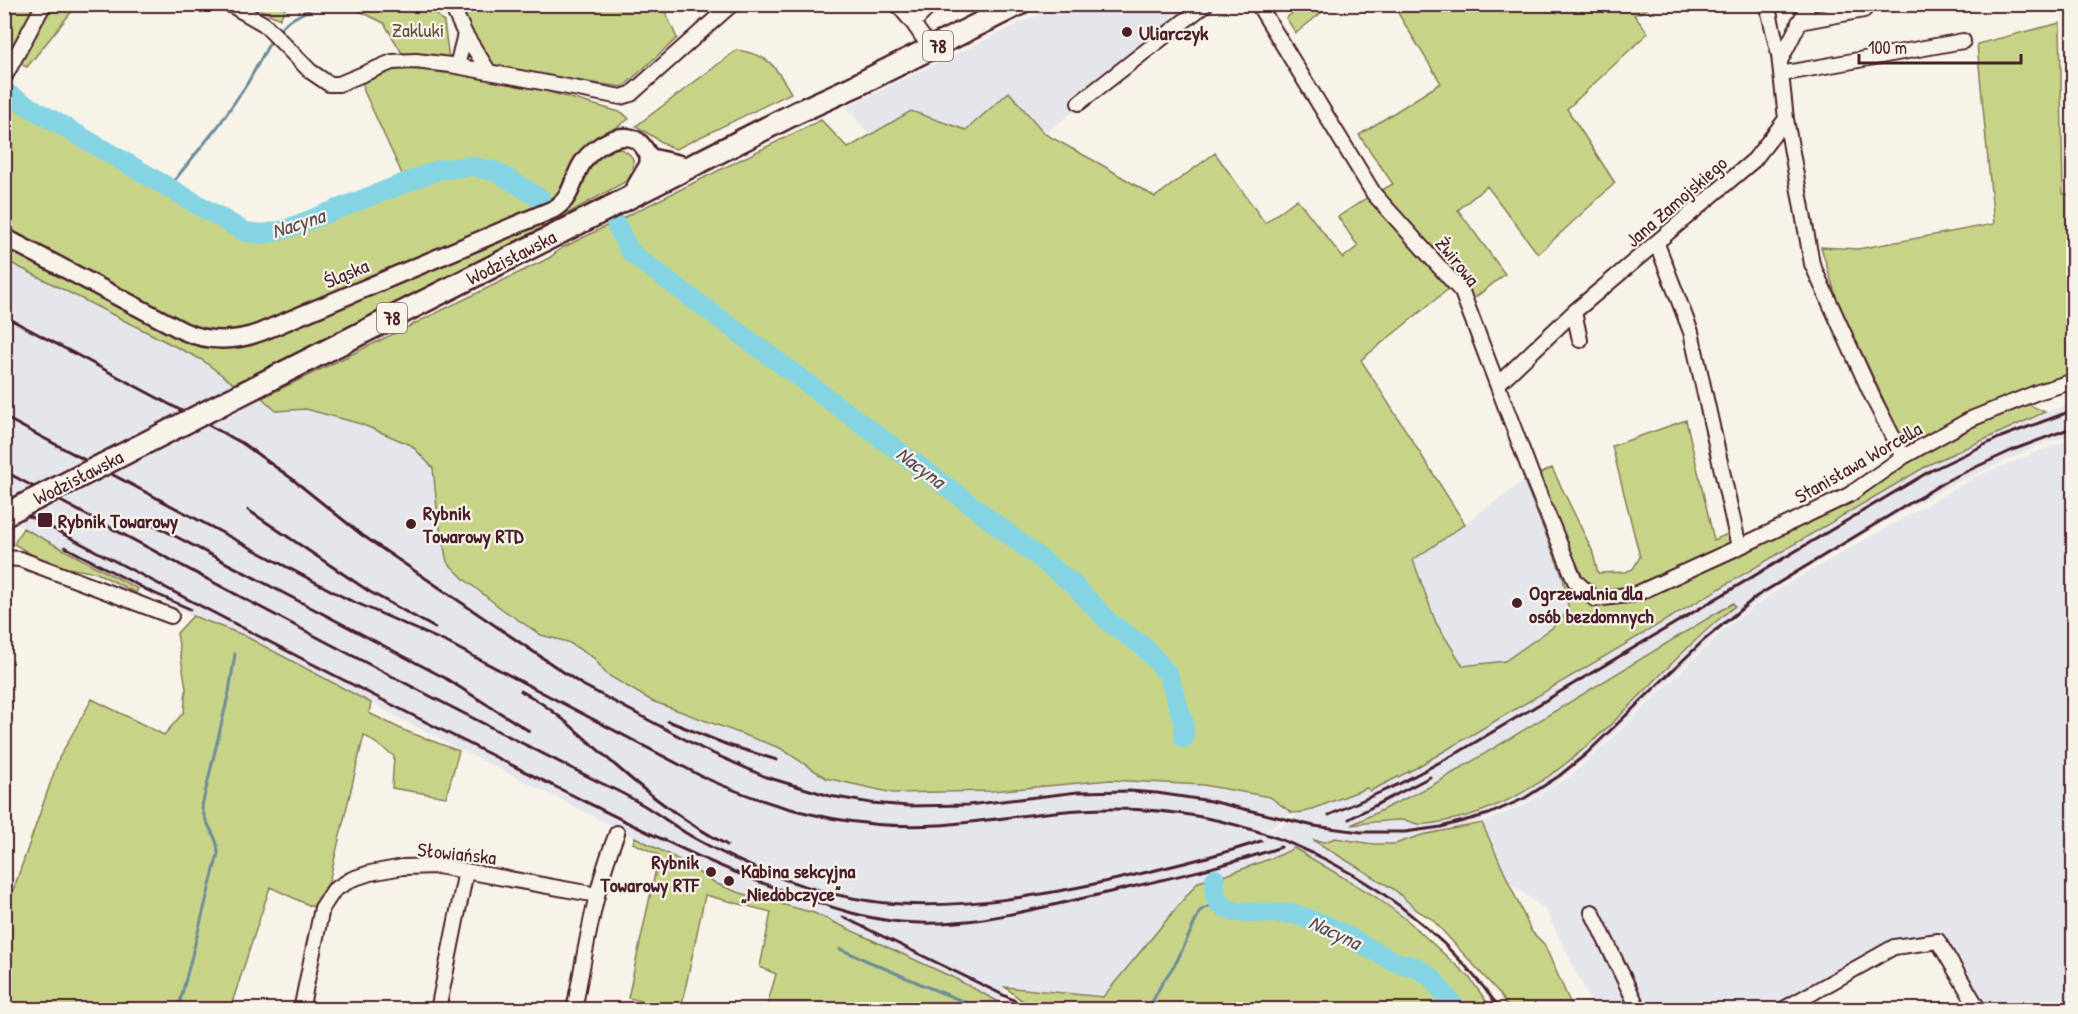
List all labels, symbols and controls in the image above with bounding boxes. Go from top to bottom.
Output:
park label: Zakluki [392,16,444,43]
place label: Uliarczyk [1139,19,1209,47]
marker: Uliarczyk [1120,25,1134,39]
scale bar [1859,27,2021,65]
road number: 78 [923,31,953,61]
text: 100 m [1868,35,1907,60]
street label: Jana Zamojskiego [1619,149,1733,253]
water label: Nacyna [268,200,331,245]
street label: Wodzisławska [461,223,561,291]
street label: Żwirowa [1430,230,1486,292]
street label: Śląska [319,251,373,294]
road number: 78 [377,303,407,333]
street label: Stanisława Worcella [1790,415,1927,509]
water label: Nacyna [891,439,954,497]
street label: Wodzisławska [28,443,128,511]
place label: Rybnik Towarowy RTD [422,499,524,550]
place label: Rybnik Towarowy [58,507,179,535]
marker: Rybnik Towarowy [36,511,54,529]
marker: Rybnik Towarowy RTD [404,517,418,531]
place label: Ogrzewalnia dla osób bezdomnych [1529,579,1654,630]
marker: Ogrzewalnia dla osób bezdomnych [1510,596,1524,610]
street label: Słowiańska [416,835,498,871]
place label: Rybnik Towarowy RTF [599,848,700,899]
place label: Kabina sekcyjna „Niedobczyce” [741,857,855,908]
marker: Rybnik Towarowy RTF [704,865,718,879]
marker: Kabina sekcyjna „Niedobczyce” [722,874,736,888]
water label: Nacyna [1304,907,1368,958]

